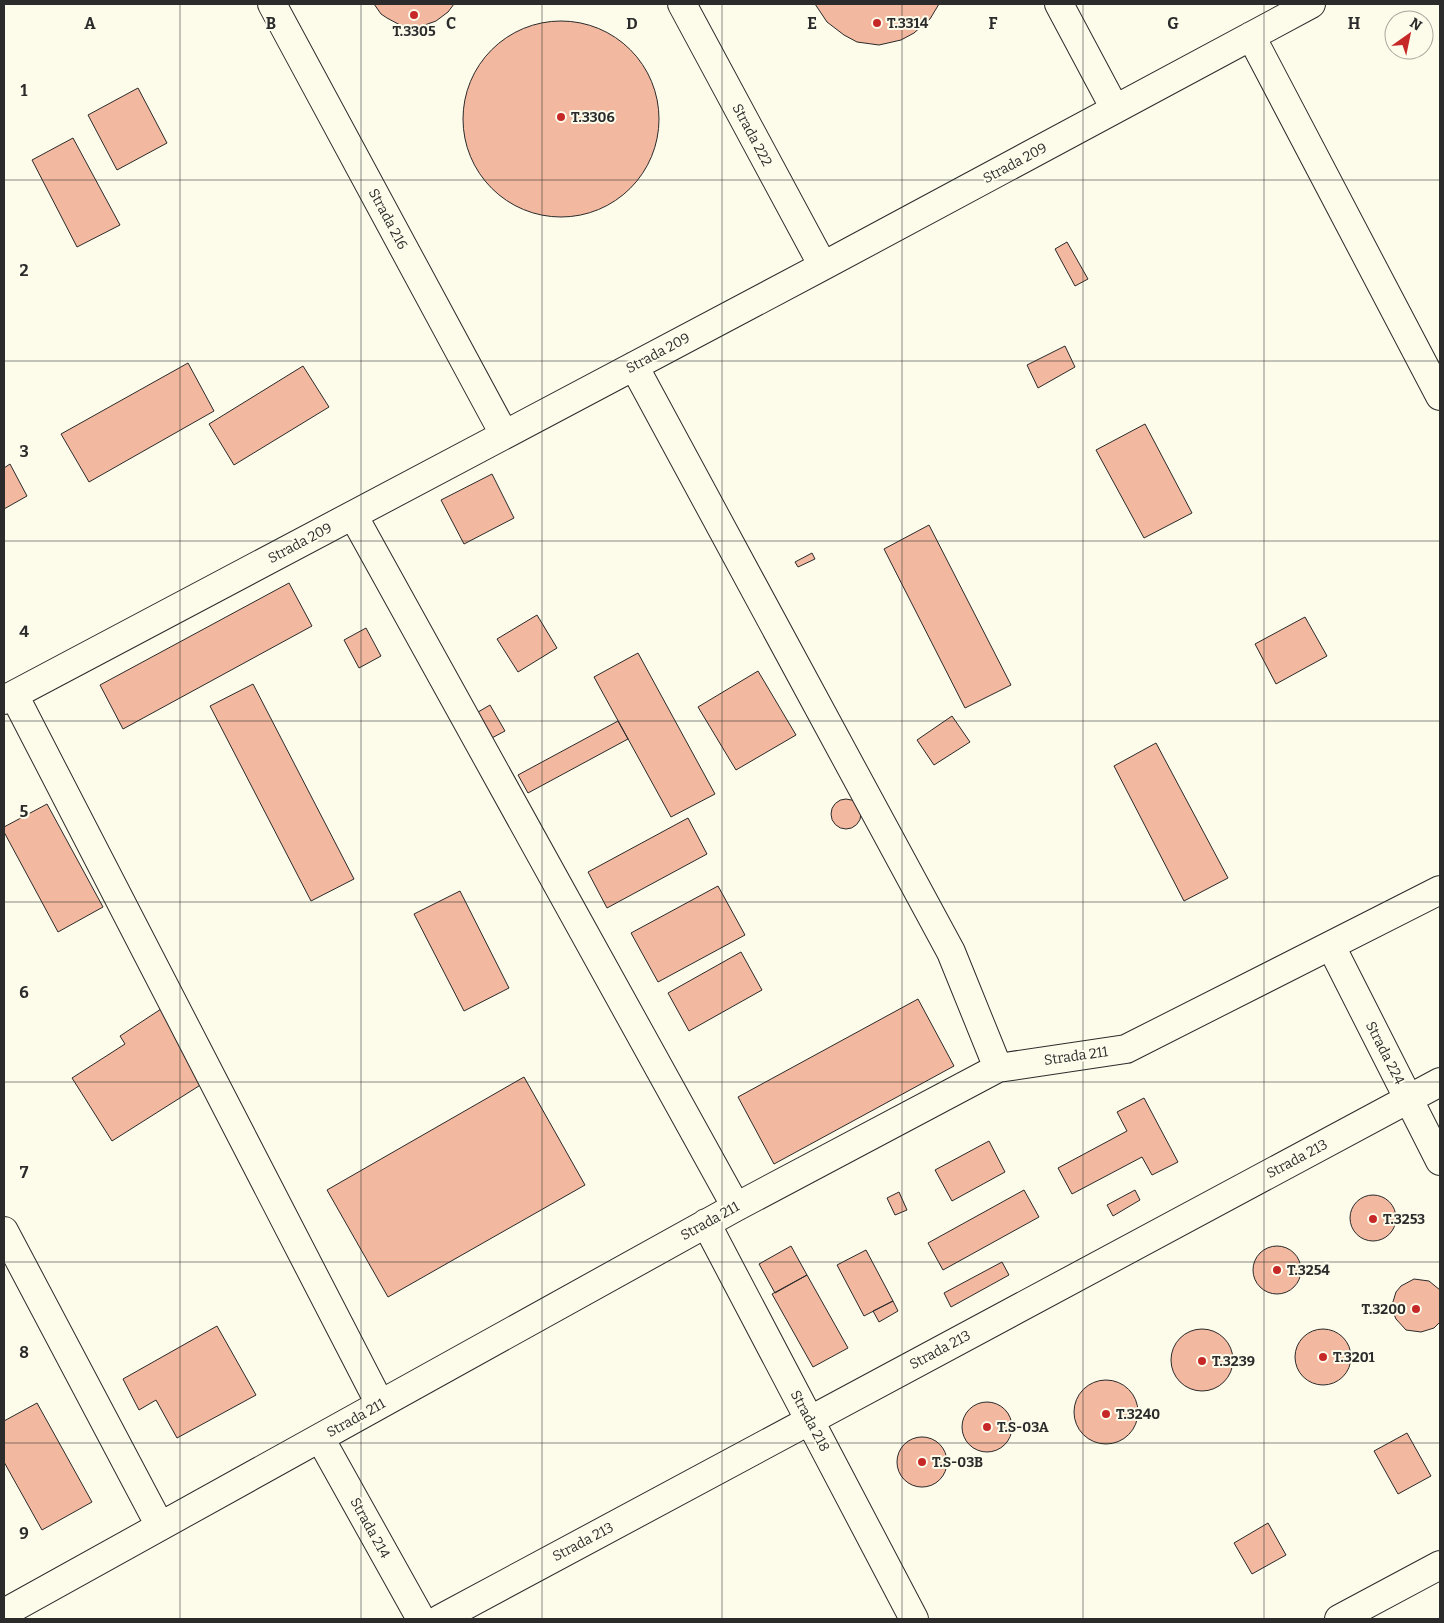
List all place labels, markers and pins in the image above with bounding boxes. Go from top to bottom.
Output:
marker: T.3305 [408,9,420,21]
place label: T.3314 [887,15,929,32]
marker: T.3314 [871,17,883,29]
place label: T.3305 [392,23,436,40]
place label: T.3306 [571,109,615,126]
marker: T.3306 [555,111,567,123]
place label: T.3253 [1383,1211,1425,1228]
marker: T.3253 [1367,1213,1379,1225]
place label: T.3254 [1287,1262,1330,1279]
marker: T.3254 [1271,1264,1283,1276]
place label: T.3200 [1362,1301,1406,1318]
marker: T.3200 [1410,1303,1422,1315]
place label: T.3201 [1333,1349,1375,1366]
marker: T.3201 [1317,1351,1329,1363]
place label: T.3239 [1212,1353,1255,1370]
marker: T.3239 [1196,1355,1208,1367]
place label: T.3240 [1116,1406,1160,1423]
marker: T.3240 [1100,1408,1112,1420]
place label: T.S-03A [997,1419,1049,1436]
marker: T.S-03A [981,1421,993,1433]
place label: T.S-03B [932,1454,983,1471]
marker: T.S-03B [916,1456,928,1468]

